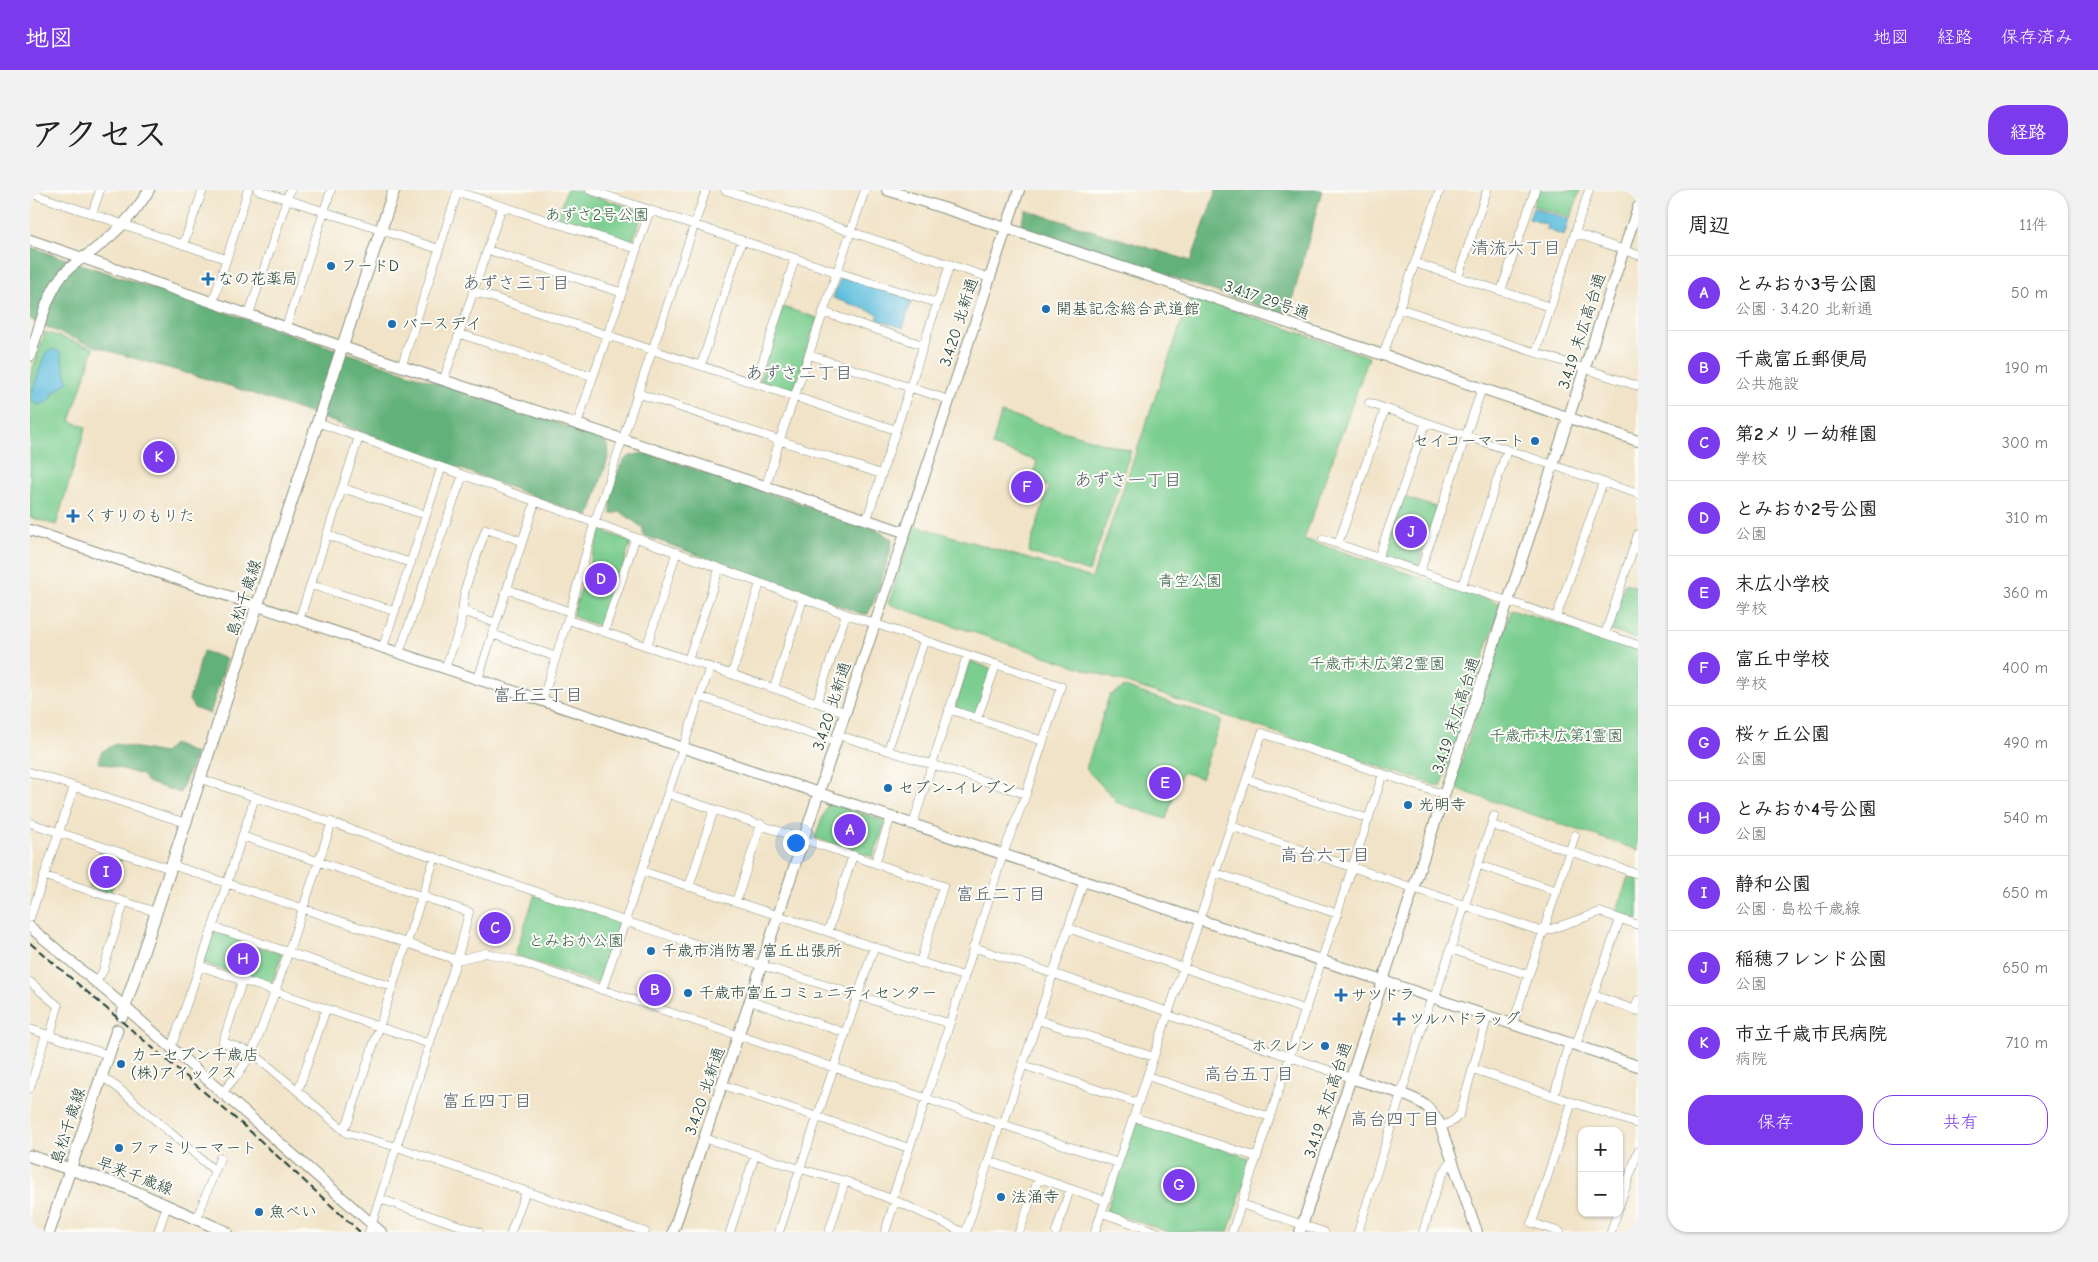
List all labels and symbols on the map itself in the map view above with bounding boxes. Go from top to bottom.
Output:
park label: あずさ2号公園 [545,206,649,224]
district label: 清流六丁目 [1471,238,1561,259]
place label: フードD [341,257,399,275]
marker: フードD [325,260,337,272]
place label: なの花薬局 [218,270,298,288]
street label: 3.4.19 末広高台通 [1555,271,1609,391]
marker: なの花薬局 [202,273,214,285]
district label: あずさ三丁目 [462,273,570,294]
street label: 3.4.20 北新通 [936,275,982,369]
street label: 3.4.17 29号通 [1222,277,1312,323]
place label: 開基記念総合武道館 [1056,300,1200,318]
marker: 開基記念総合武道館 [1040,303,1052,315]
place label: バースデイ [402,315,481,333]
marker: バースデイ [386,318,398,330]
district label: あずさ二丁目 [745,363,853,384]
place label: セイコーマート [1413,432,1525,450]
marker: セイコーマート [1529,435,1541,447]
pin: K [143,438,175,476]
pin: F [1011,468,1043,506]
district label: あずさ一丁目 [1074,470,1182,491]
place label: くすりのもりた [83,507,195,525]
marker: くすりのもりた [67,510,79,522]
pin: J [1395,513,1427,551]
street label: 島松千歳線 [223,557,265,639]
pin: D [585,560,617,598]
park label: 青空公園 [1158,572,1222,590]
park label: 千歳市末広第2霊園 [1309,655,1445,673]
street label: 3.4.19 末広高台通 [1429,655,1483,775]
street label: 3.4.20 北新通 [809,659,855,753]
district label: 富丘三丁目 [493,685,583,706]
park label: 千歳市末広第1霊園 [1489,727,1623,745]
pin: E [1149,764,1181,802]
place label: セブン-イレブン [898,779,1016,797]
marker: セブン-イレブン [882,782,894,794]
place label: 光明寺 [1418,796,1466,814]
marker: 光明寺 [1402,799,1414,811]
pin: A [834,811,866,849]
your location [783,830,809,856]
district label: 高台六丁目 [1280,845,1370,866]
pin: I [90,853,122,891]
district label: 富丘二丁目 [956,884,1046,905]
pin: C [479,909,511,947]
park label: とみおか公園 [528,932,624,950]
pin: H [227,940,259,978]
place label: 千歳市消防署 富丘出張所 [661,942,842,960]
marker: 千歳市消防署 富丘出張所 [645,945,657,957]
pin: B [639,971,671,1009]
place label: 千歳市富丘コミュニティセンター [698,984,937,1002]
place label: サツドラ [1351,986,1415,1004]
marker: 千歳市富丘コミュニティセンター [682,987,694,999]
marker: サツドラ [1335,989,1347,1001]
place label: ツルハドラッグ [1409,1010,1520,1028]
marker: ツルハドラッグ [1393,1013,1405,1025]
place label: ホクレン [1251,1037,1315,1055]
street label: 3.4.19 末広高台通 [1301,1040,1355,1160]
marker: ホクレン [1319,1040,1331,1052]
street label: 3.4.20 北新通 [681,1044,729,1138]
place label: カーセブン千歳店 (株)アイックス [131,1046,259,1082]
marker: カーセブン千歳店 (株)アイックス [115,1058,127,1070]
district label: 高台五丁目 [1204,1064,1294,1085]
street label: 島松千歳線 [47,1085,89,1167]
district label: 富丘四丁目 [442,1091,532,1112]
district label: 高台四丁目 [1350,1109,1440,1130]
place label: ファミリーマート [129,1139,257,1157]
marker: ファミリーマート [113,1142,125,1154]
street label: 早来千歳線 [94,1153,176,1199]
pin: G [1163,1166,1195,1204]
place label: 法涌寺 [1011,1188,1059,1206]
marker: 法涌寺 [995,1191,1007,1203]
place label: 魚べい [269,1203,317,1221]
marker: 魚べい [253,1206,265,1218]

